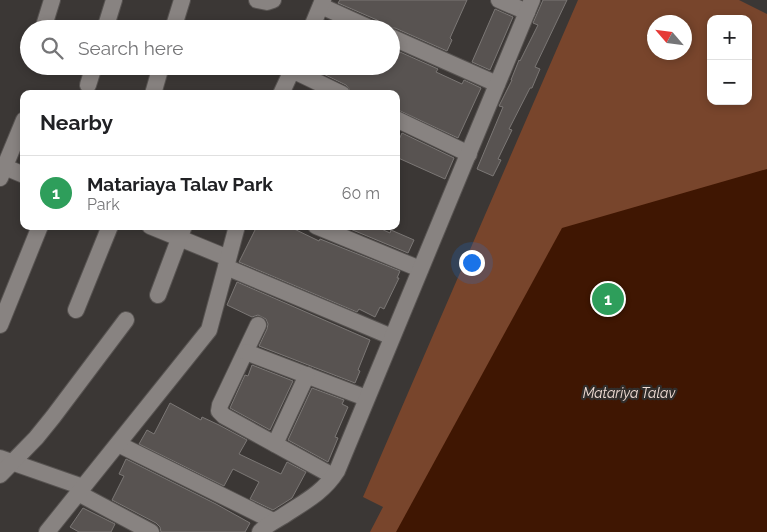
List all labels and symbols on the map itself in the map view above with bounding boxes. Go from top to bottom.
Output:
north arrow [647,15,692,60]
your location [459,250,485,276]
pin: 1 [592,280,624,318]
water label: Matariya Talav [583,385,675,401]

